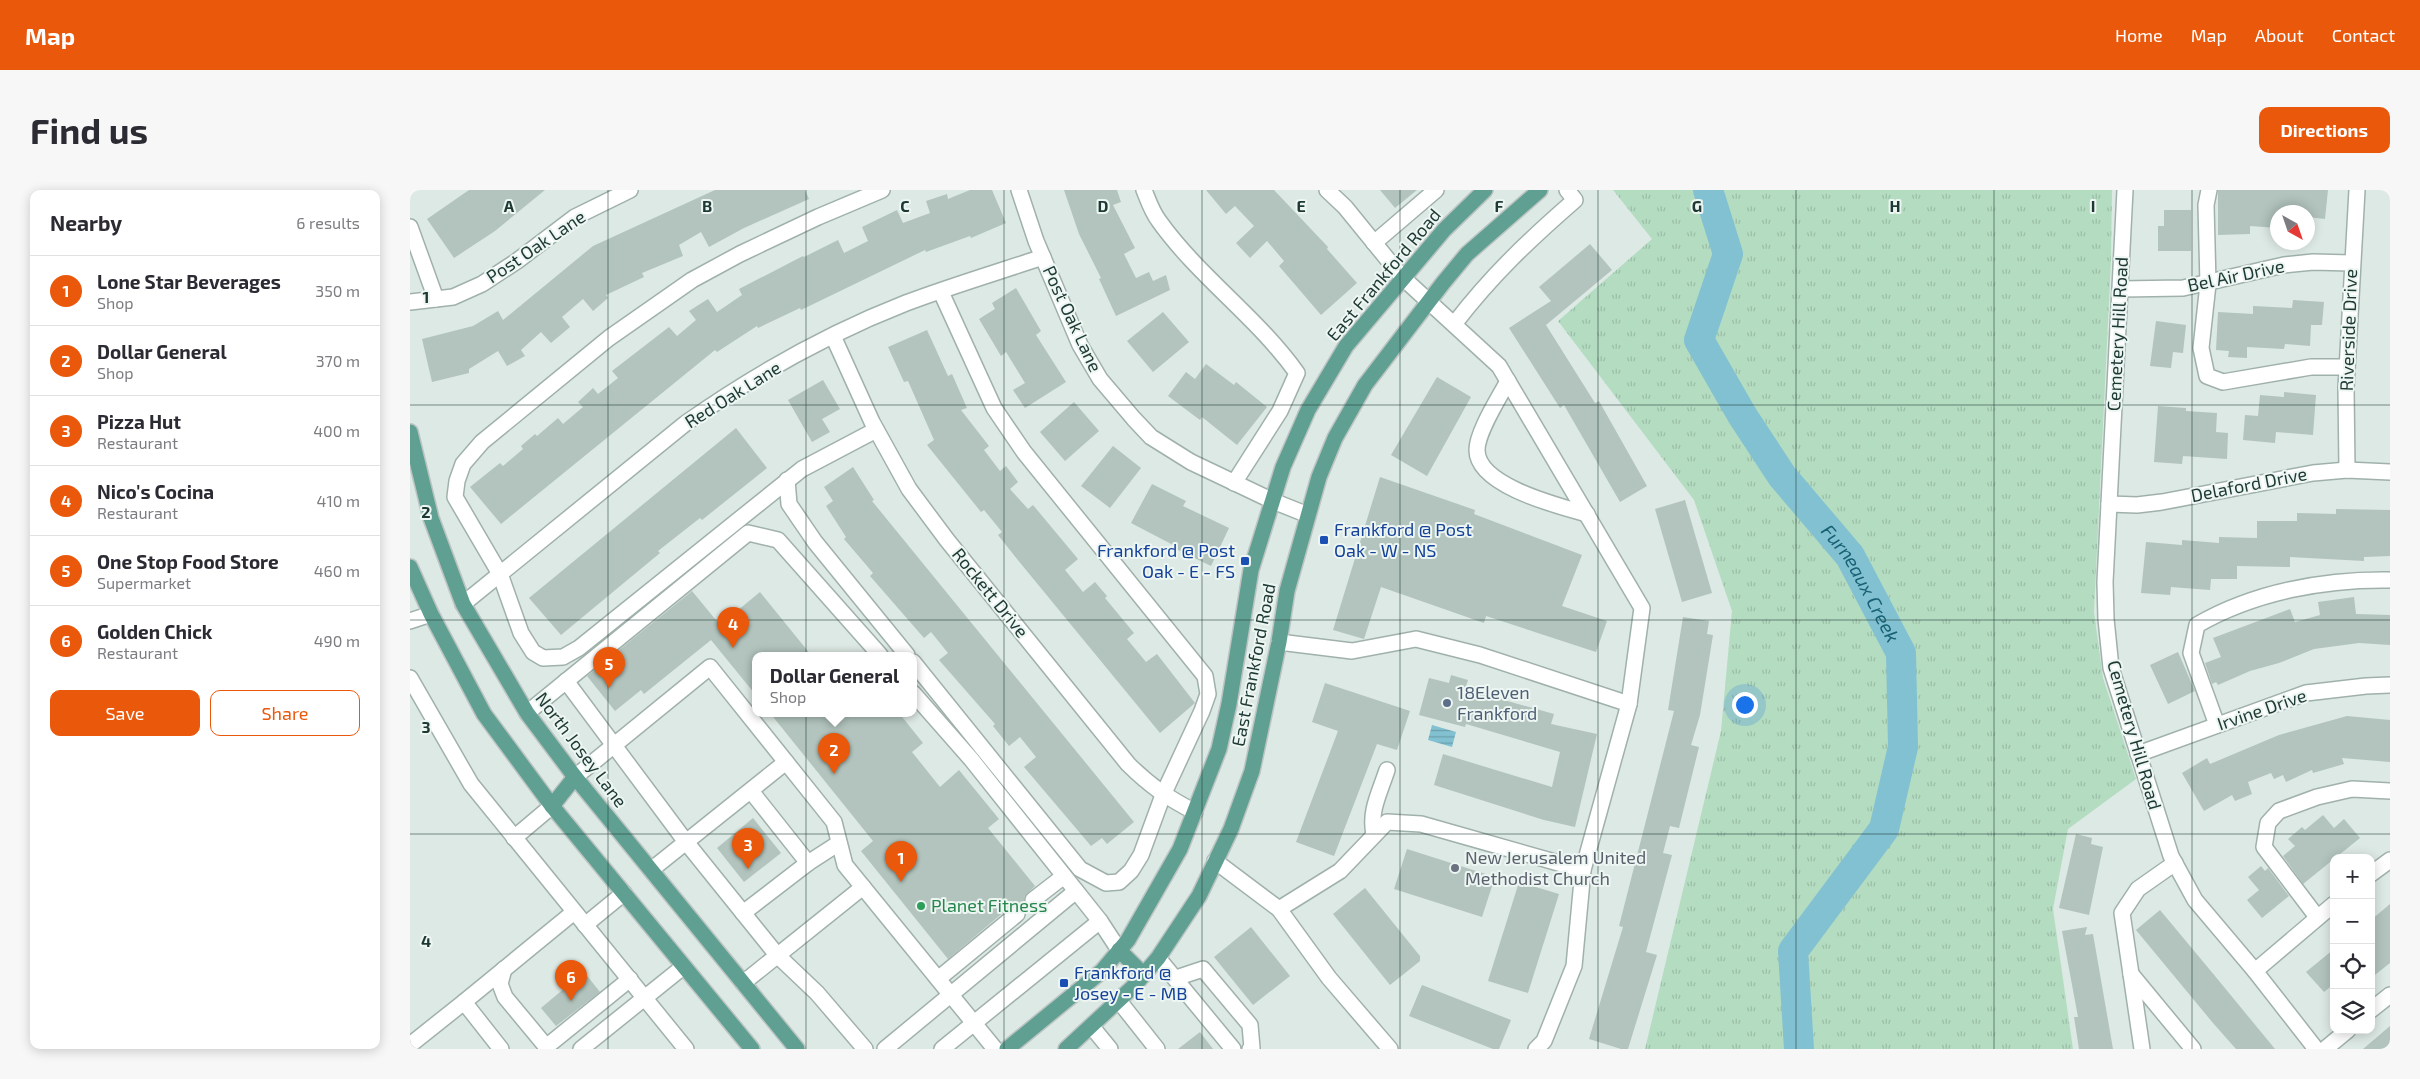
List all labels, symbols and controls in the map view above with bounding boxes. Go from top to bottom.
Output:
text: Map [25,21,75,50]
text: Home [2115,24,2163,46]
text: Map [2191,24,2227,46]
text: About [2255,24,2304,46]
text: Contact [2332,24,2395,46]
button: Directions [2259,107,2390,153]
text: Find us [30,109,148,151]
text: A [504,196,515,215]
text: B [702,196,712,215]
text: C [900,196,910,215]
text: D [1098,196,1109,215]
text: E [1296,196,1306,215]
text: F [1495,196,1504,215]
text: G [1692,196,1702,215]
text: H [1889,196,1901,215]
text: I [2091,196,2095,215]
street label: East Frankford Road [1322,204,1445,345]
street label: Post Oak Lane [482,205,589,287]
north arrow [2270,205,2315,250]
text: Nearby [50,210,122,235]
text: 6 results [296,213,360,232]
street label: Bel Air Drive [2185,254,2286,296]
street label: Cemetery Hill Road [2102,256,2132,412]
street label: Post Oak Lane [1039,262,1107,375]
street label: Riverside Drive [2335,268,2361,391]
text: Lone Star Beverages [97,270,281,293]
text: 1 [63,281,69,300]
text: 350 m [315,281,360,300]
text: 1 [423,287,429,306]
text: Shop [97,293,134,312]
text: Dollar General [97,340,227,363]
text: 2 [61,351,71,370]
text: 370 m [316,351,360,370]
street label: Red Oak Lane [680,356,785,432]
text: Shop [97,363,134,382]
text: Pizza Hut [97,410,181,433]
text: 3 [61,421,71,440]
text: 400 m [313,421,360,440]
text: Restaurant [97,433,178,452]
street label: Delaford Drive [2189,462,2309,506]
text: Nico's Cocina [97,480,214,503]
text: 4 [61,491,71,510]
text: 410 m [317,491,360,510]
text: 2 [421,502,431,521]
text: Restaurant [97,503,178,522]
place label: Frankford @ Post Oak - W - NS [1334,518,1472,561]
water label: Furneaux Creek [1817,519,1905,646]
marker: Frankford @ Post Oak - W - NS [1318,534,1330,546]
place label: Frankford @ Post Oak - E - FS [1097,539,1235,582]
street label: Rockett Drive [948,543,1034,642]
text: One Stop Food Store [97,550,279,573]
marker: Frankford @ Post Oak - E - FS [1239,555,1251,567]
text: 5 [62,561,70,580]
text: 460 m [314,561,360,580]
text: Supermarket [97,573,191,592]
street label: East Frankford Road [1226,581,1280,748]
pin: 4 [717,607,749,648]
text: Golden Chick [97,620,212,643]
text: 6 [61,631,71,650]
text: 490 m [314,631,360,650]
text: Restaurant [97,643,178,662]
pin: 5 [593,647,625,688]
popup [752,652,917,717]
street label: Cemetery Hill Road [2103,657,2167,812]
text: Dollar General [770,664,899,687]
place label: 18Eleven Frankford [1457,681,1537,724]
street label: Irvine Drive [2214,684,2309,735]
street label: North Josey Lane [531,687,632,811]
text: Shop [770,687,806,706]
button: Save [50,690,200,736]
button: Share [210,690,360,736]
your location [1732,692,1758,718]
marker: 18Eleven Frankford [1441,697,1453,709]
text: 3 [421,717,431,736]
pin: 2 [818,733,850,774]
pin: 3 [732,828,764,869]
pin: 1 [885,841,917,882]
place label: New Jerusalem United Methodist Church [1465,846,1646,889]
map controls [2330,854,2375,1034]
button: + [2330,854,2375,899]
marker: New Jerusalem United Methodist Church [1449,862,1461,874]
place label: Planet Fitness [931,894,1047,916]
button: − [2330,899,2375,944]
marker: Planet Fitness [915,900,927,912]
text: 4 [421,931,431,950]
button: locate [2330,944,2375,989]
pin: 6 [555,960,587,1001]
place label: Frankford @ Josey - E - MB [1074,961,1187,1004]
marker: Frankford @ Josey - E - MB [1058,977,1070,989]
button: layers [2330,989,2375,1034]

